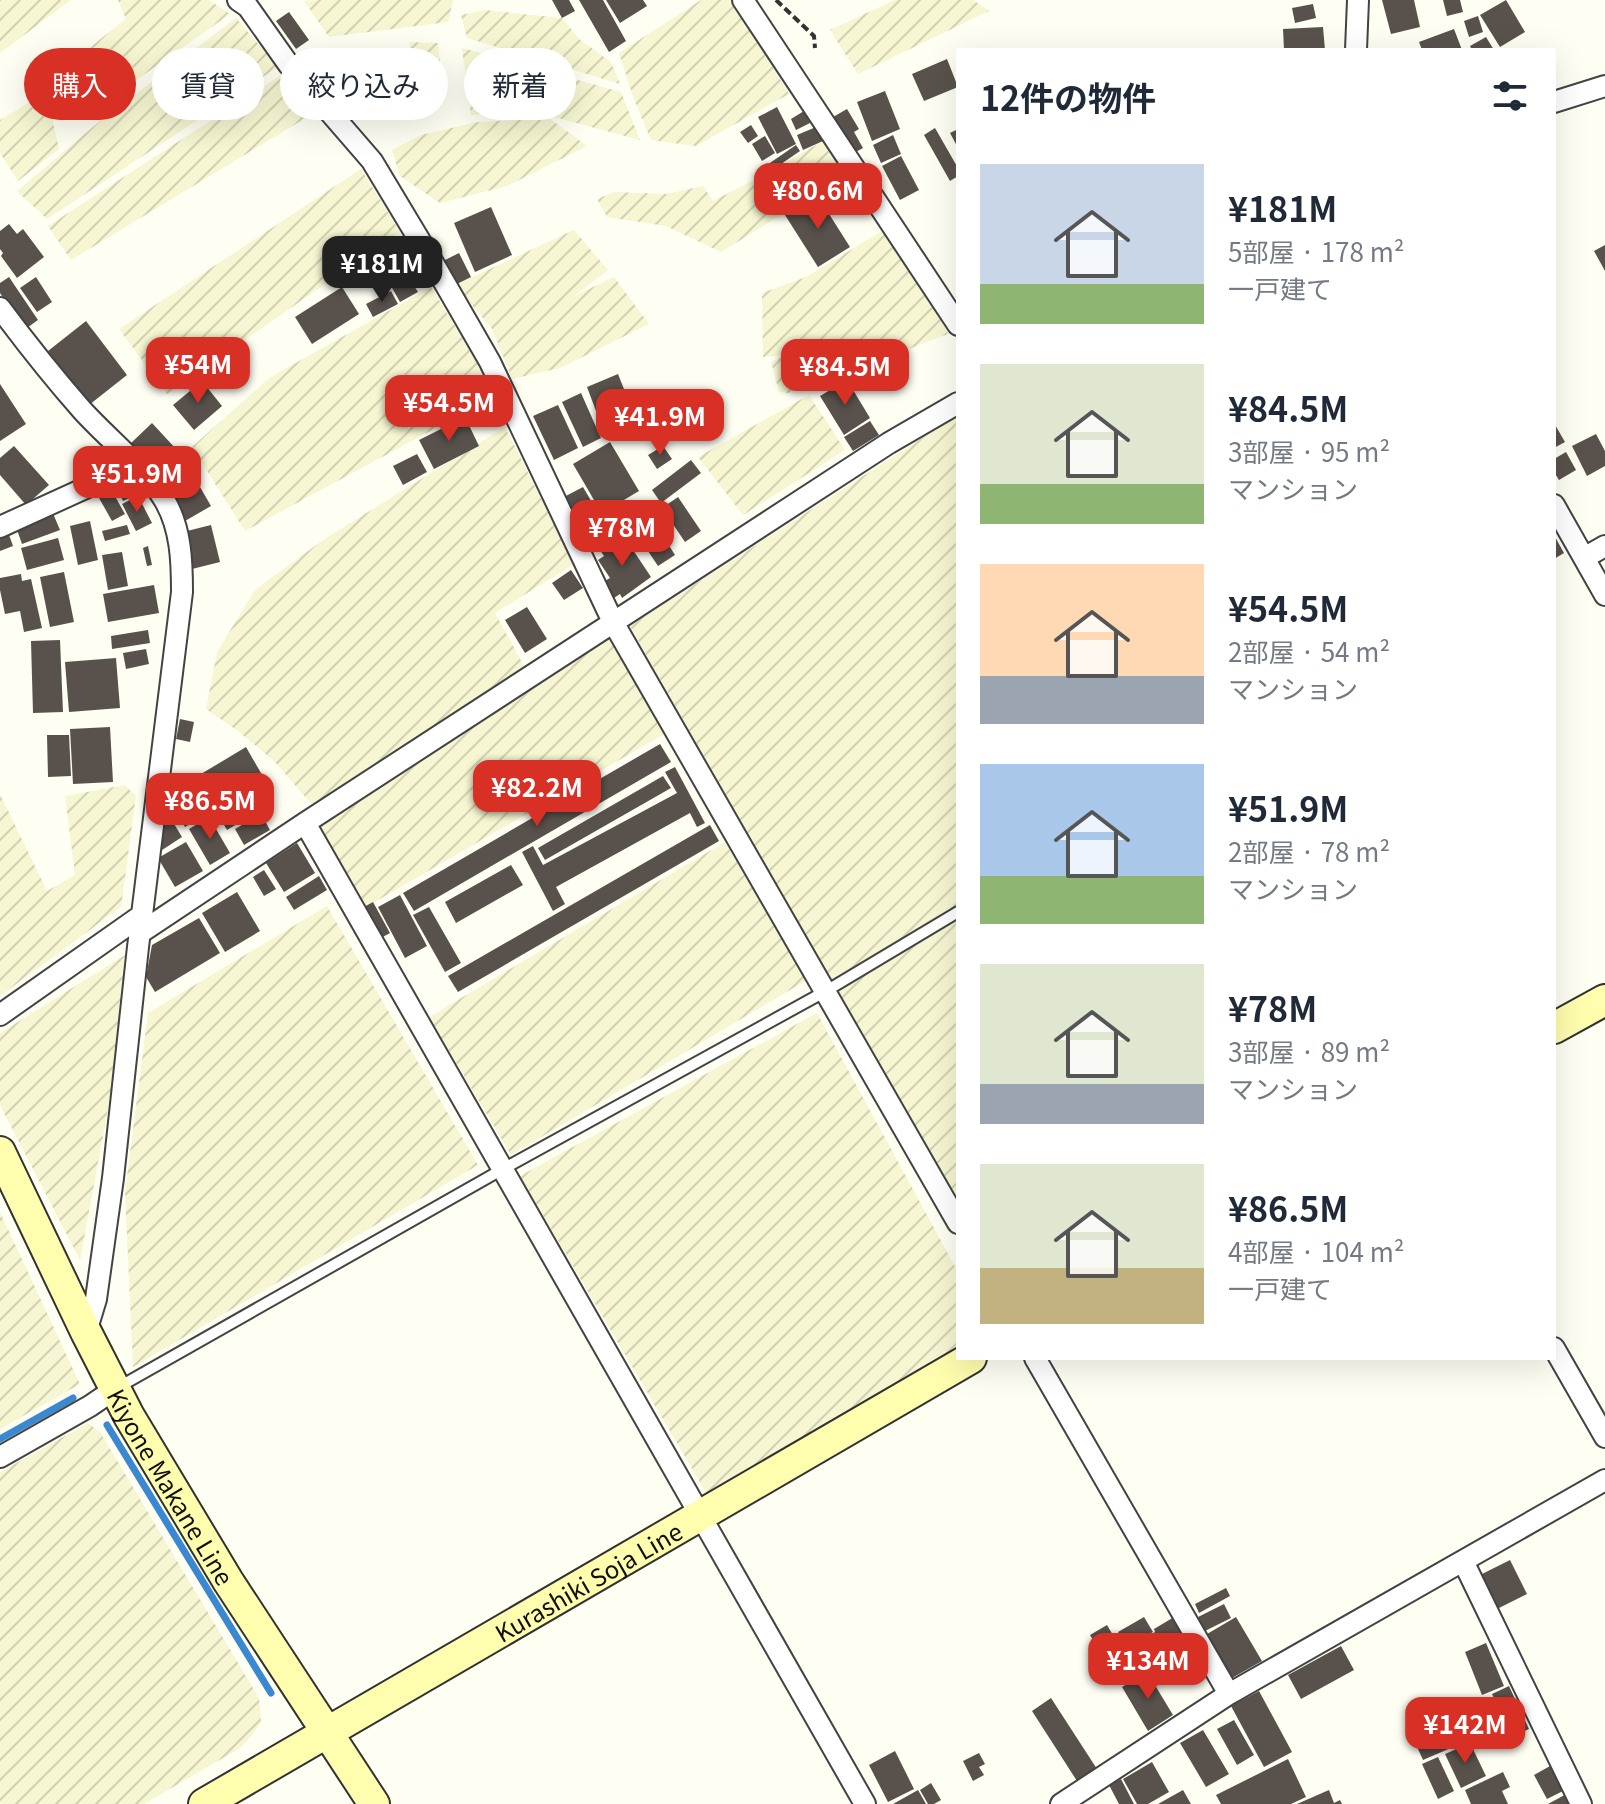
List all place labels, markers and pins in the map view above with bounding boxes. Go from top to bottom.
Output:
pin: ¥80.6M [753,163,883,231]
pin: ¥181M [326,236,438,304]
pin: ¥54M [151,337,245,405]
pin: ¥84.5M [780,339,910,407]
pin: ¥54.5M [384,375,514,443]
pin: ¥41.9M [595,389,725,457]
pin: ¥51.9M [72,446,202,514]
pin: ¥78M [575,500,669,568]
pin: ¥82.2M [472,760,602,828]
pin: ¥86.5M [145,773,275,841]
pin: ¥134M [1092,1633,1204,1701]
pin: ¥142M [1409,1697,1521,1765]

